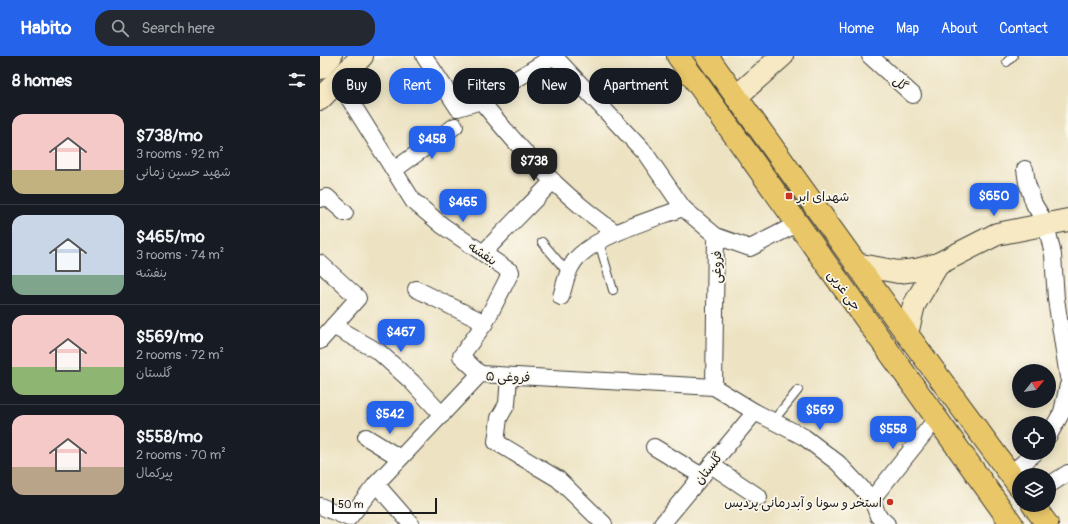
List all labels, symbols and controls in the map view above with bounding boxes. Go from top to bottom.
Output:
search box [95,10,375,46]
text: Habito [20,16,71,40]
icon: search [109,17,131,39]
text: Search here [141,19,215,38]
text: Home [839,20,874,37]
text: Map [896,20,919,37]
text: About [941,20,977,37]
text: Contact [999,20,1048,37]
chip: Buy [332,68,381,104]
chip: Rent [389,68,445,104]
chip: Filters [453,68,519,104]
chip: New [527,68,581,104]
chip: Apartment [589,68,682,104]
icon: filters [286,69,308,91]
text: 8 homes [12,70,72,91]
street label: گل [889,73,912,95]
text: $738/mo [136,125,203,146]
pin: $458 [408,126,456,160]
icon: home [44,130,92,178]
text: $458 [418,131,446,147]
text: 3 rooms · 92 m² [136,146,224,162]
pin: $738 [510,148,558,182]
text: $738 [520,153,548,169]
text: شهید حسین زمانی [136,164,231,180]
pin: $650 [970,183,1018,217]
text: $650 [979,188,1009,204]
pin: $465 [439,189,487,223]
place label: شهدای ابر [796,189,849,205]
marker: شهدای ابر [784,191,794,201]
text: $465 [448,194,478,210]
text: $465/mo [136,226,205,247]
icon: home [44,231,92,279]
street label: بنفشه [465,239,500,269]
text: 3 rooms · 74 m² [136,247,224,263]
street label: فروغی [709,250,726,284]
text: بنفشه [136,265,167,281]
street label: جی غربی [823,267,864,315]
pin: $467 [377,319,425,353]
text: $467 [387,324,415,340]
text: $569/mo [136,326,203,347]
icon: home [44,331,92,379]
text: 2 rooms · 72 m² [136,347,224,363]
north arrow [1012,364,1056,408]
map controls [1012,364,1056,512]
text: گلستان [136,365,172,381]
street label: فروغی ۵ [485,368,531,387]
pin: $569 [796,397,844,431]
pin: $542 [366,401,414,435]
text: $569 [806,402,834,418]
text: $542 [376,406,404,422]
pin: $558 [869,416,917,450]
button: locate [1012,416,1056,460]
text: $558 [879,421,907,437]
text: $558/mo [136,426,203,447]
icon: home [44,431,92,479]
text: 2 rooms · 70 m² [136,447,226,463]
street label: گلستان [691,449,727,488]
text: پیرکمال [136,465,173,481]
button: layers [1012,468,1056,512]
place label: استخر و سونا و آبدرمانی پردیس [724,495,882,512]
scale bar [332,496,437,515]
marker: استخر و سونا و آبدرمانی پردیس [885,497,895,507]
text: 50 m [338,498,364,511]

